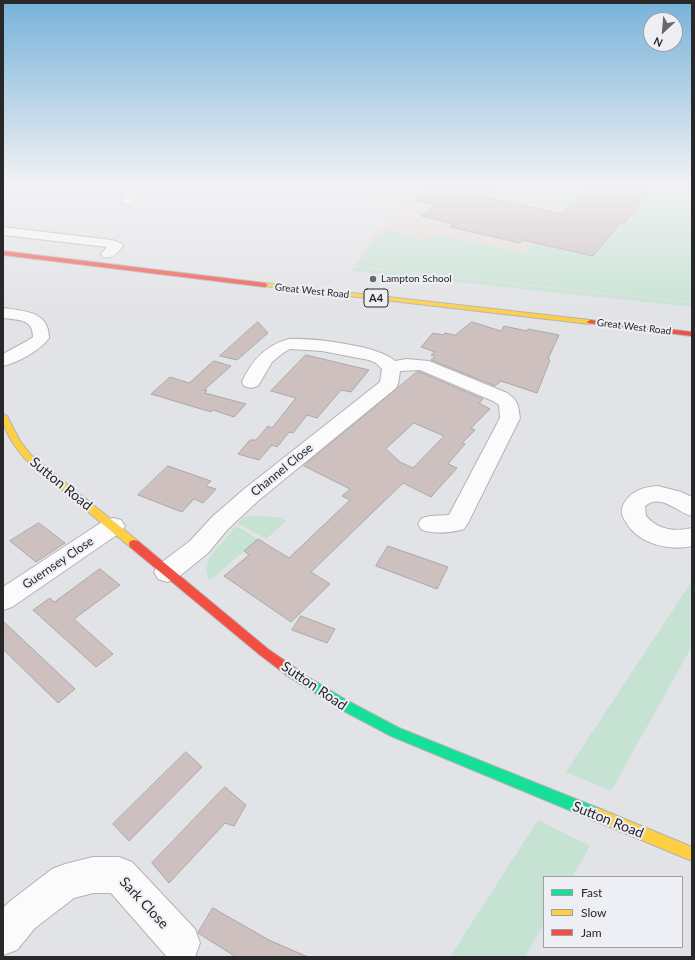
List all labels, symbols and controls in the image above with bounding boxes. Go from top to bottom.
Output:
north arrow [643,12,683,52]
text: N [651,35,665,50]
place label: Lampton School [381,273,452,285]
marker: Lampton School [368,274,378,284]
street label: Great West Road [274,281,350,301]
road number: A4 [364,289,388,307]
street label: Great West Road [596,316,672,338]
street label: Channel Close [248,441,316,499]
street label: Sutton Road [27,454,95,514]
street label: Guernsey Close [20,534,96,592]
street label: Sutton Road [278,658,350,714]
street label: Sutton Road [570,798,646,842]
street label: Sark Close [116,874,172,932]
legend [543,876,683,948]
text: Fast [581,885,602,900]
text: Slow [581,905,606,920]
text: Jam [581,925,602,940]

